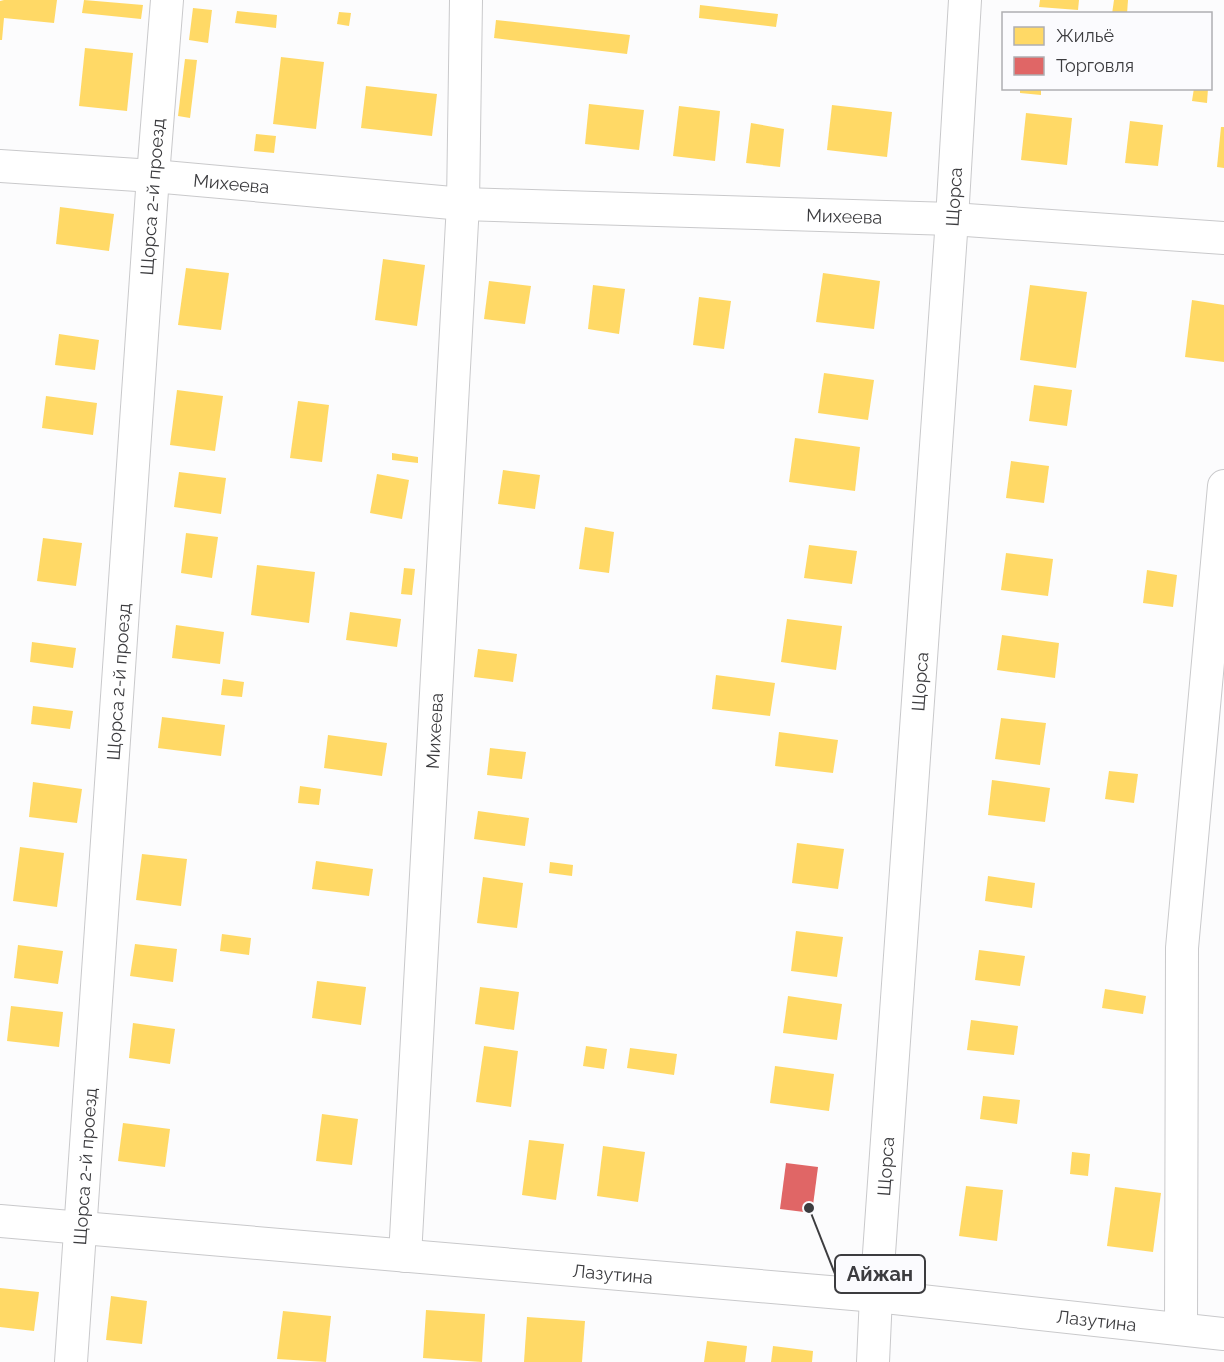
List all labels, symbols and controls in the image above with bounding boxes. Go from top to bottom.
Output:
legend [1002,12,1212,90]
text: Жильё [1056,25,1114,46]
text: Торговля [1056,55,1134,76]
street label: Щорса 2-й проезд [136,117,168,276]
street label: Щорса [941,167,966,227]
street label: Михеева [192,169,270,197]
street label: Михеева [806,204,883,227]
street label: Щорса 2-й проезд [102,602,134,761]
street label: Щорса [907,651,932,712]
street label: Михеева [421,692,447,769]
street label: Щорса 2-й проезд [69,1087,100,1246]
street label: Щорса [873,1136,898,1197]
callout: Айжан [835,1255,925,1293]
street label: Лазутина [572,1260,654,1287]
text: Айжан [847,1262,913,1286]
street label: Лазутина [1055,1305,1138,1335]

